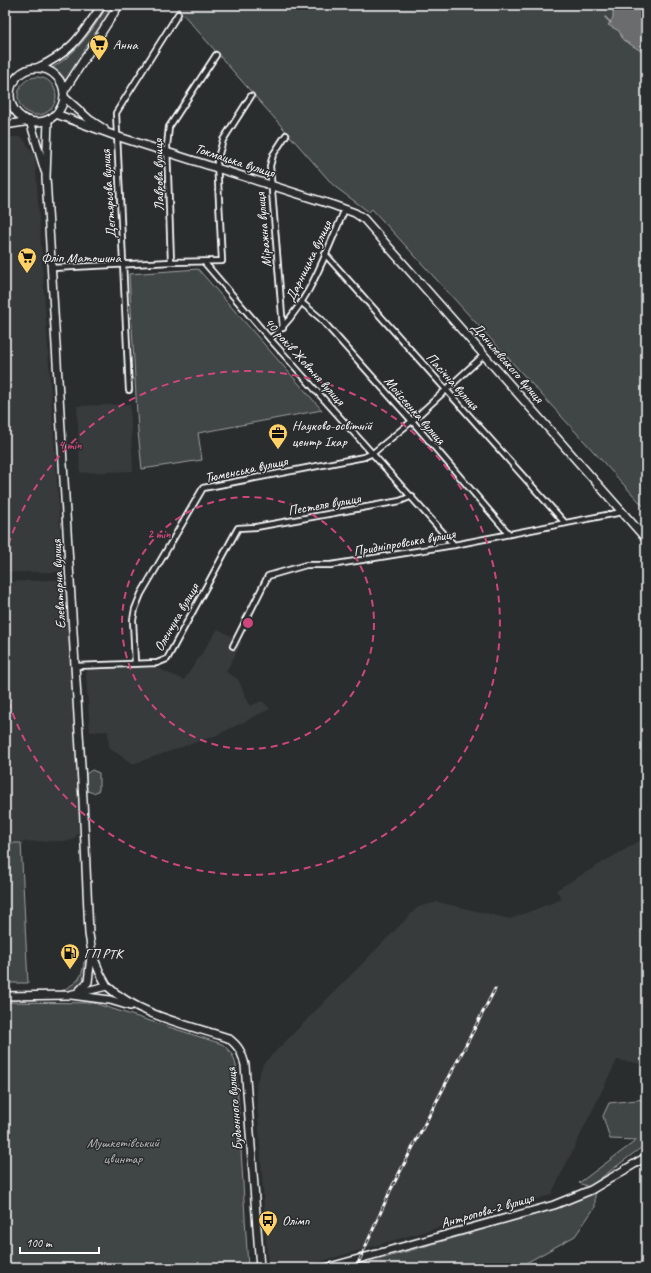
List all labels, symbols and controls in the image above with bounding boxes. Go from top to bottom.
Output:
supermarket icon: Анна [88,33,110,61]
place label: Анна [113,36,138,53]
street label: Лаврова вулиця [149,138,168,211]
street label: Токмацька вулиця [193,140,278,182]
street label: Дегтярьова вулиця [97,148,120,239]
street label: Міражна вулиця [252,190,275,268]
street label: Дарницька вулиця [282,217,336,304]
supermarket icon: Фліп Матошина [16,246,38,274]
place label: Фліп Матошина [41,249,122,266]
street label: 40 років Жовтня вулиця [261,314,350,410]
street label: Данилевського вулиця [468,319,548,407]
street label: Пасічна вулиця [422,349,483,414]
street label: Мойсеєнка вулиця [380,373,449,449]
place label: Науково-освітній центр Ікар [292,417,373,450]
office icon: Науково-освітній центр Ікар [267,422,289,450]
text: 4 min [59,437,82,453]
street label: Тюменська вулиця [203,452,290,487]
street label: Пестеля вулиця [286,490,363,519]
street label: Придніпровська вулиця [352,525,458,560]
text: 2 min [148,526,171,542]
street label: Елеваторна вулиця [48,538,69,629]
street label: Оленчука вулиця [150,579,203,654]
centre of rings [241,616,255,630]
fuel station icon: ГП РТК [59,942,81,970]
place label: ГП РТК [84,945,125,962]
street label: Будьонного вулиця [222,1066,247,1151]
park label: Мушкетівський цвинтар [87,1134,161,1167]
street label: Антропова-2 вулиця [439,1189,536,1232]
bus stop icon: Олімп [257,1209,279,1237]
place label: Олімп [282,1212,310,1229]
scale bar [20,1229,99,1255]
text: 100 m [26,1235,53,1251]

